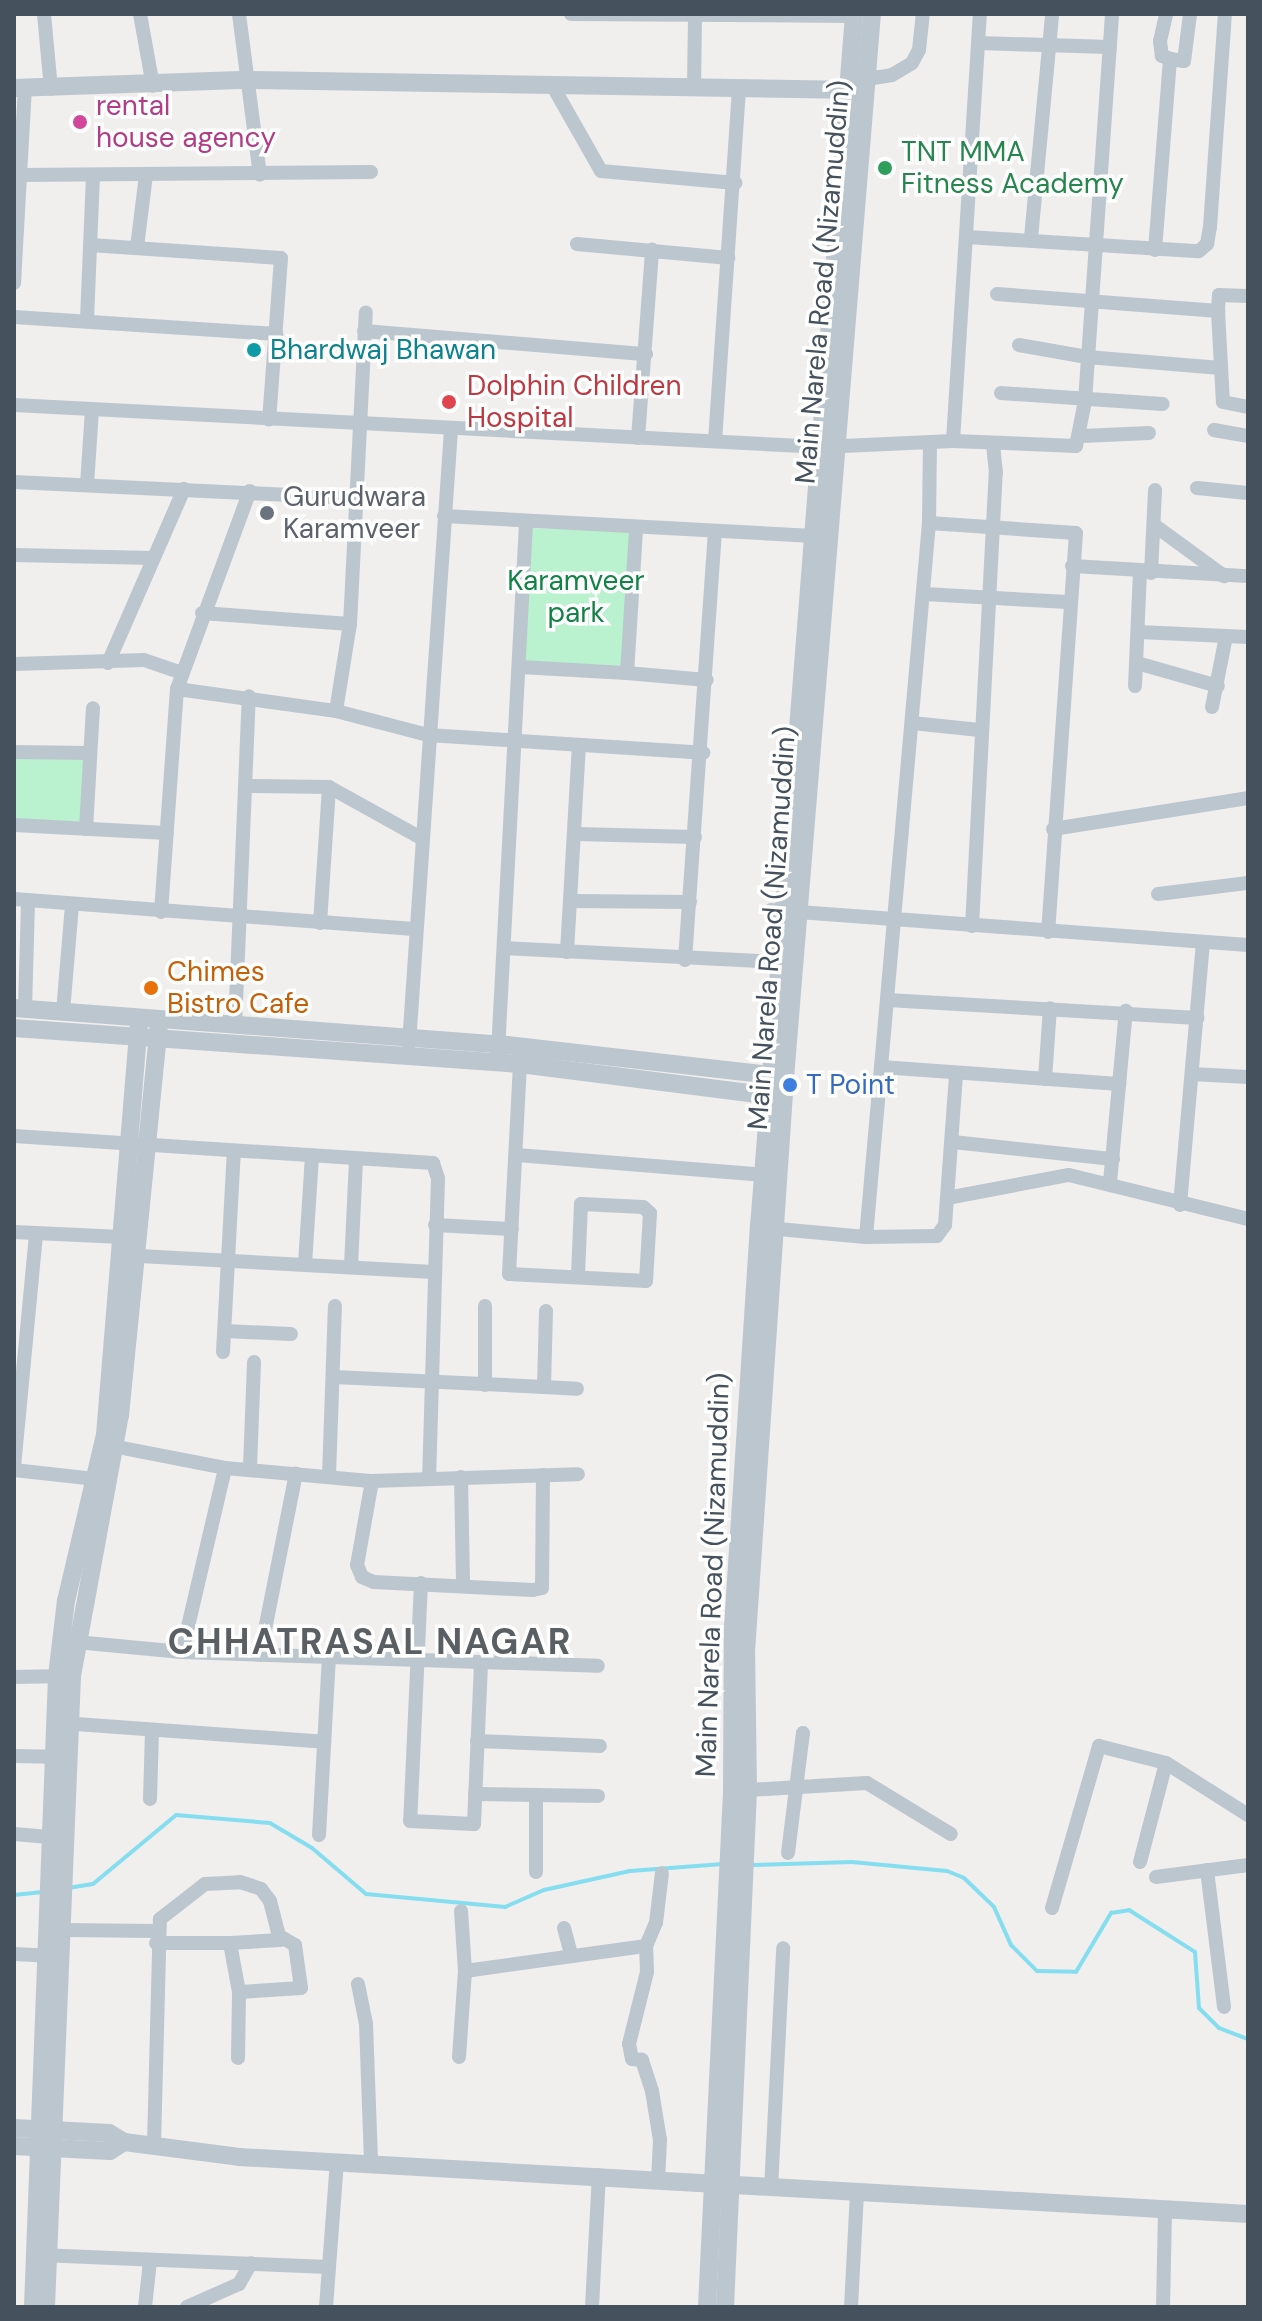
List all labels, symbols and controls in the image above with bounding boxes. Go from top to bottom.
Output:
street label: Main Narela Road (Nizamuddin) [789,79,857,485]
place label: rental house agency [96,89,276,155]
marker: rental house agency [71,113,89,131]
place label: TNT MMA Fitness Academy [901,135,1124,201]
marker: TNT MMA Fitness Academy [876,159,894,177]
place label: Bhardwaj Bhawan [270,333,496,367]
marker: Bhardwaj Bhawan [245,341,263,359]
place label: Dolphin Children Hospital [467,369,681,435]
marker: Dolphin Children Hospital [438,391,460,413]
place label: Gurudwara Karamveer [283,480,426,546]
marker: Gurudwara Karamveer [258,504,276,522]
park label: Karamveer park [507,564,645,630]
street label: Main Narela Road (Nizamuddin) [741,725,803,1131]
place label: Chimes Bistro Cafe [167,955,309,1021]
marker: Chimes Bistro Cafe [142,979,160,997]
place label: T Point [806,1068,895,1102]
marker: T Point [781,1076,799,1094]
street label: Main Narela Road (Nizamuddin) [689,1372,737,1778]
district label: CHHATRASAL NAGAR [168,1620,572,1664]

